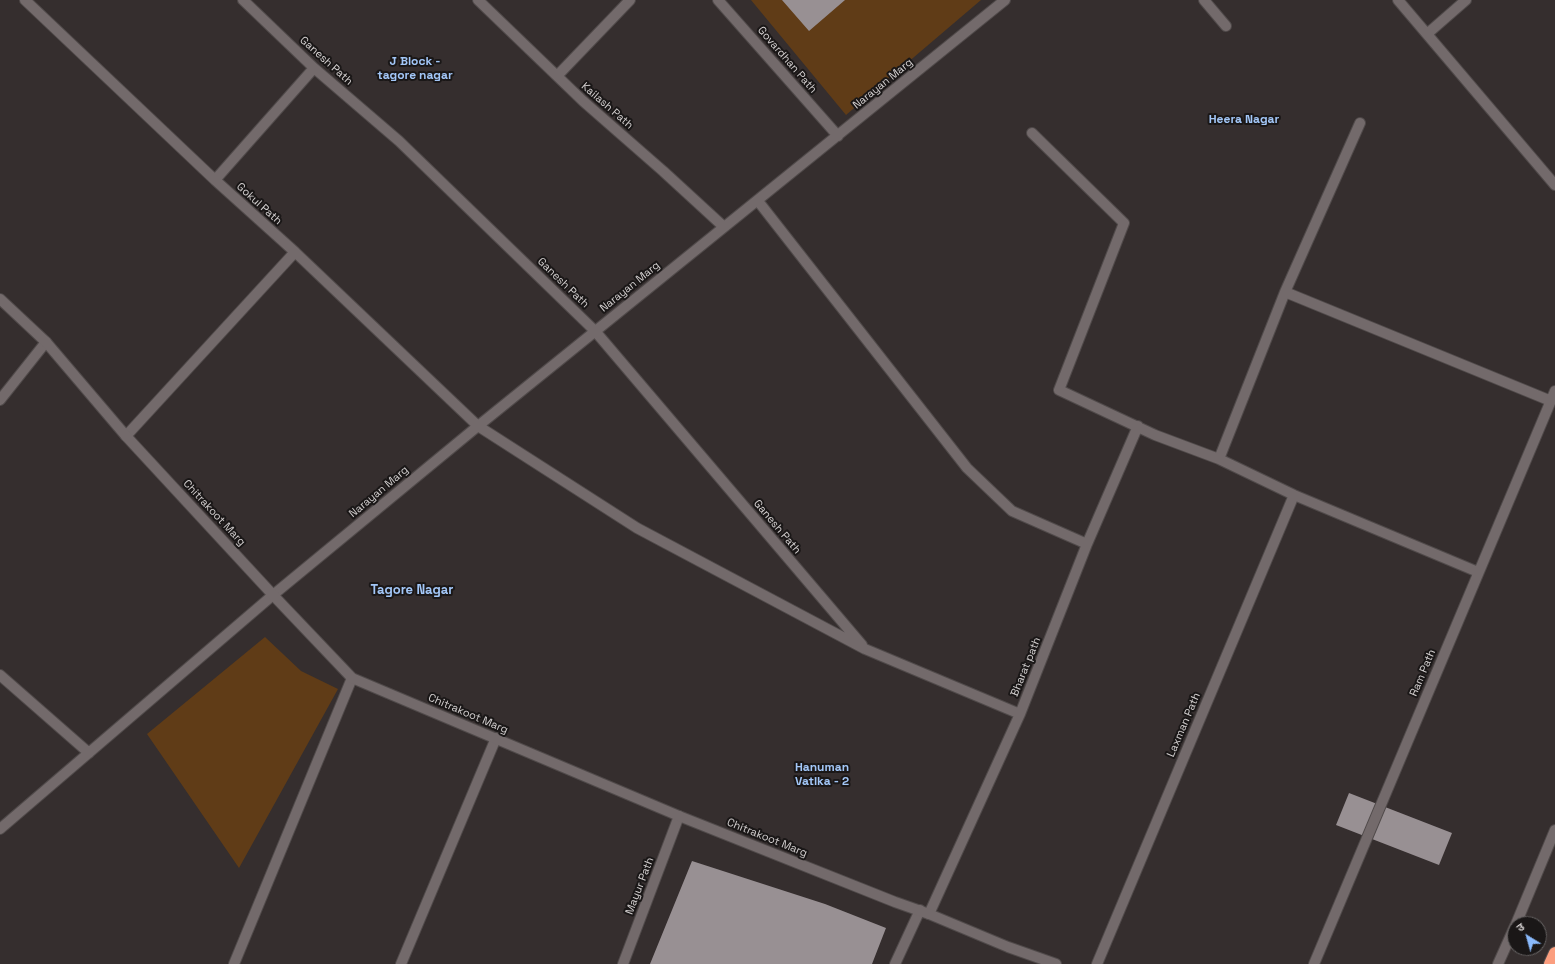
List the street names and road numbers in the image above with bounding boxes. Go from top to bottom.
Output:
street label: Govardhan Path [755,24,819,96]
street label: Ganesh Path [297,34,355,88]
street label: Narayan Marg [850,56,916,112]
street label: Kailash Path [578,80,636,132]
street label: Gokul Path [234,180,284,228]
street label: Ganesh Path [535,255,591,311]
street label: Narayan Marg [597,259,663,315]
street label: Narayan Marg [347,463,411,521]
street label: Chitrakoot Marg [180,477,248,549]
street label: Ganesh Path [751,497,803,557]
street label: Bharat path [1008,635,1044,699]
street label: Ram Path [1407,647,1439,699]
street label: Chitrakoot Marg [426,691,510,737]
street label: Laxman Path [1165,691,1203,759]
street label: Chitrakoot Marg [725,816,809,860]
street label: Mayur Path [623,855,657,917]

